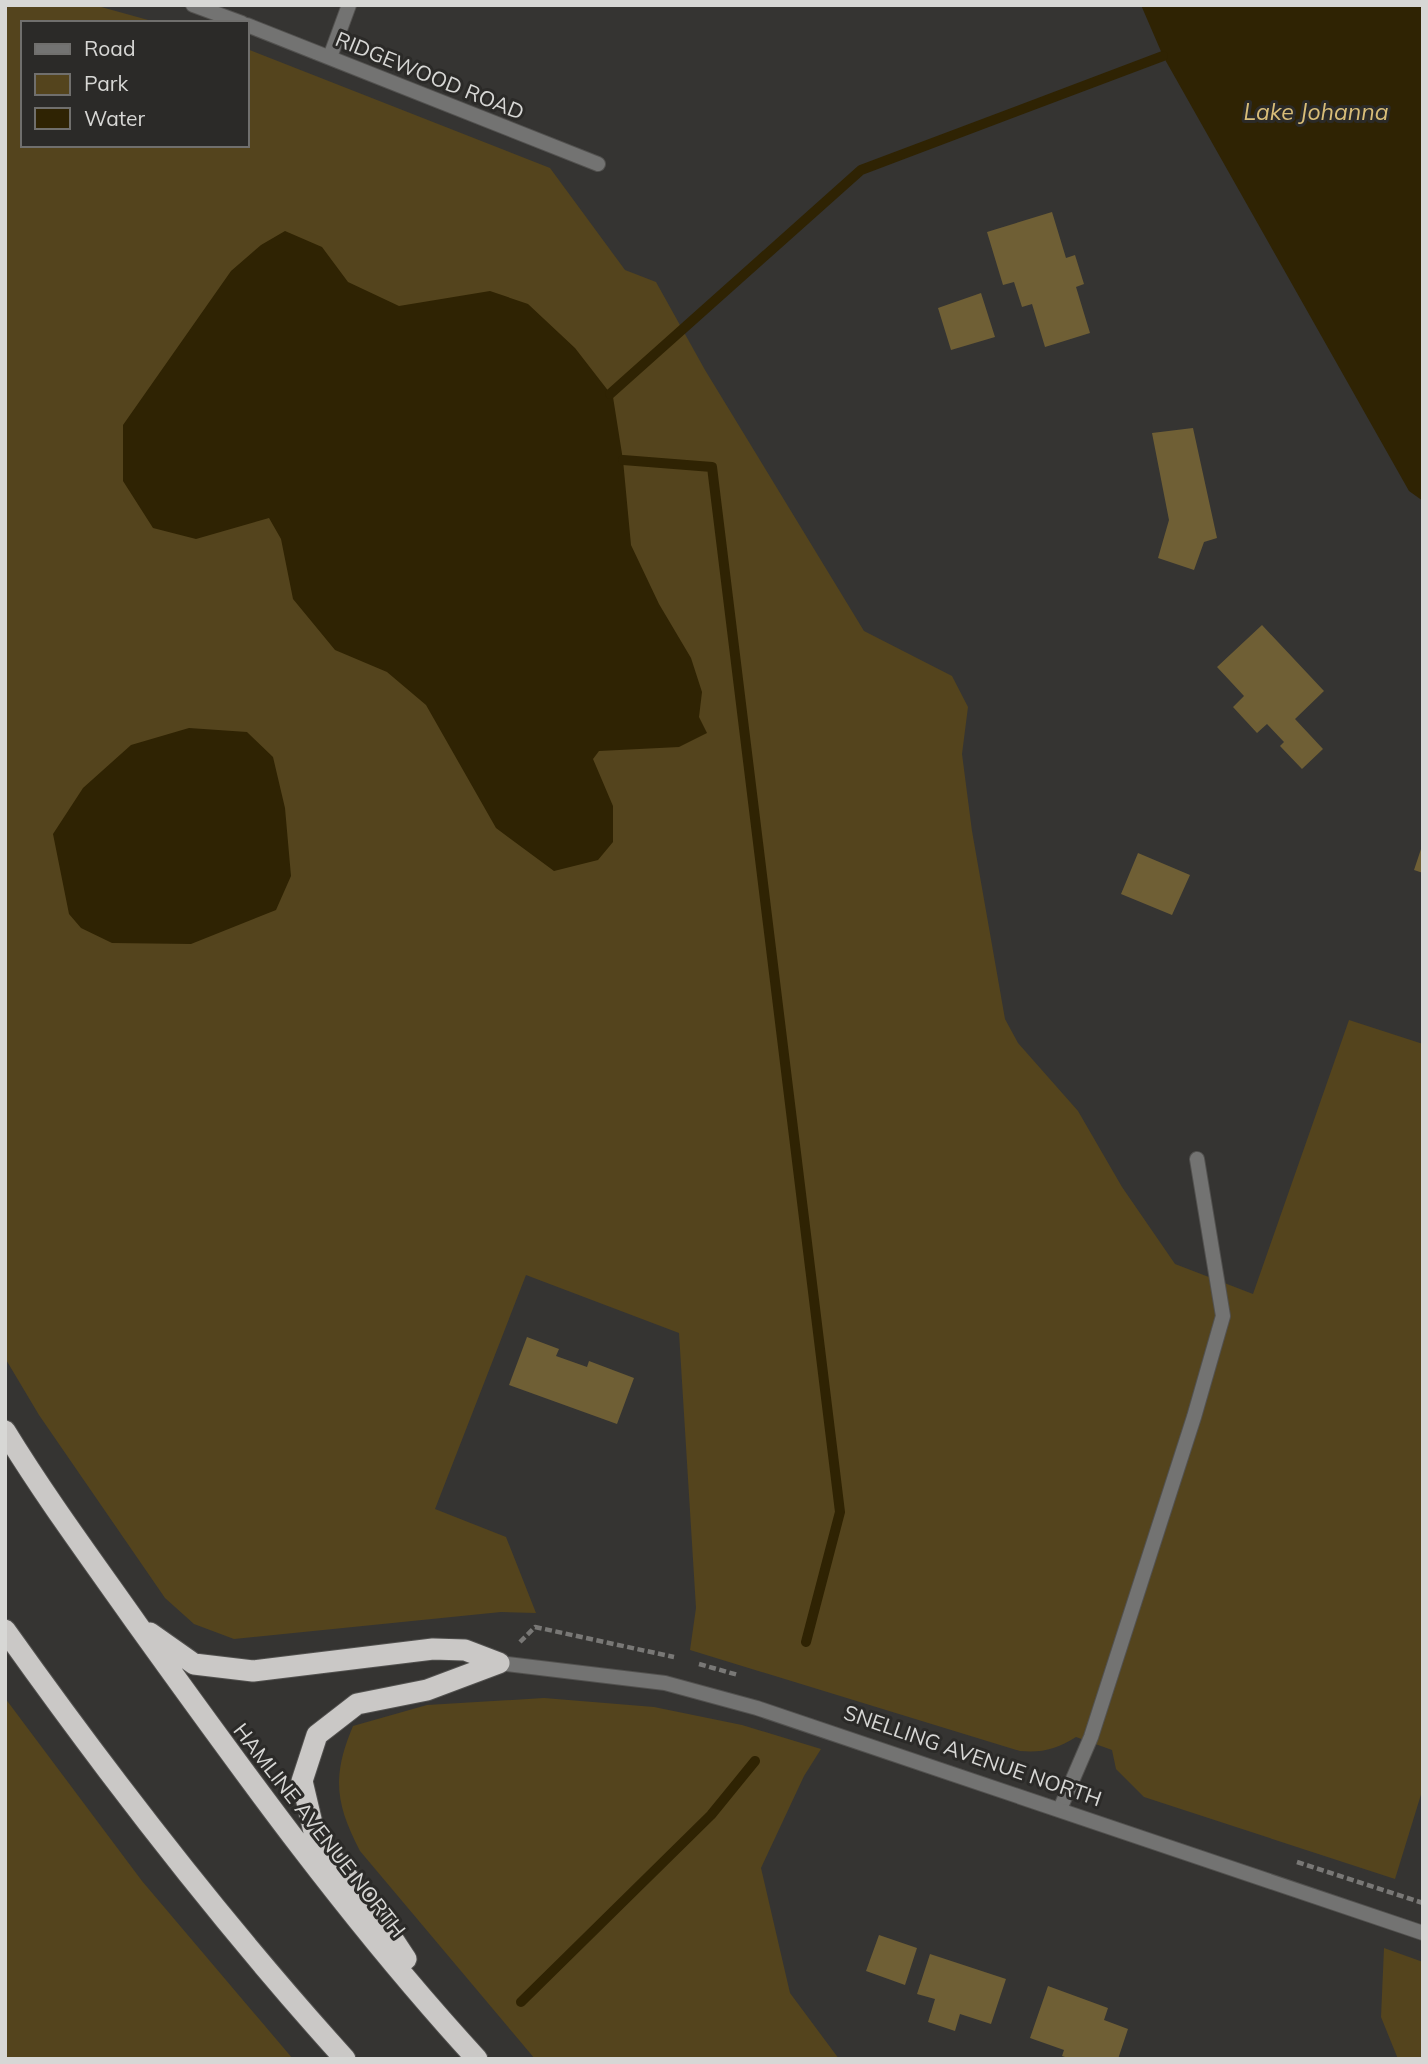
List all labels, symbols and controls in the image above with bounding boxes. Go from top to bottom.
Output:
legend [21,21,248,147]
street label: RIDGEWOOD ROAD [332,25,528,125]
text: Road [84,35,135,61]
text: Park [84,70,128,96]
water label: Lake Johanna [1243,97,1389,126]
text: Water [84,105,145,131]
street label: SNELLING AVENUE NORTH [841,1699,1105,1811]
street label: HAMLINE AVENUE NORTH [228,1718,412,1942]

